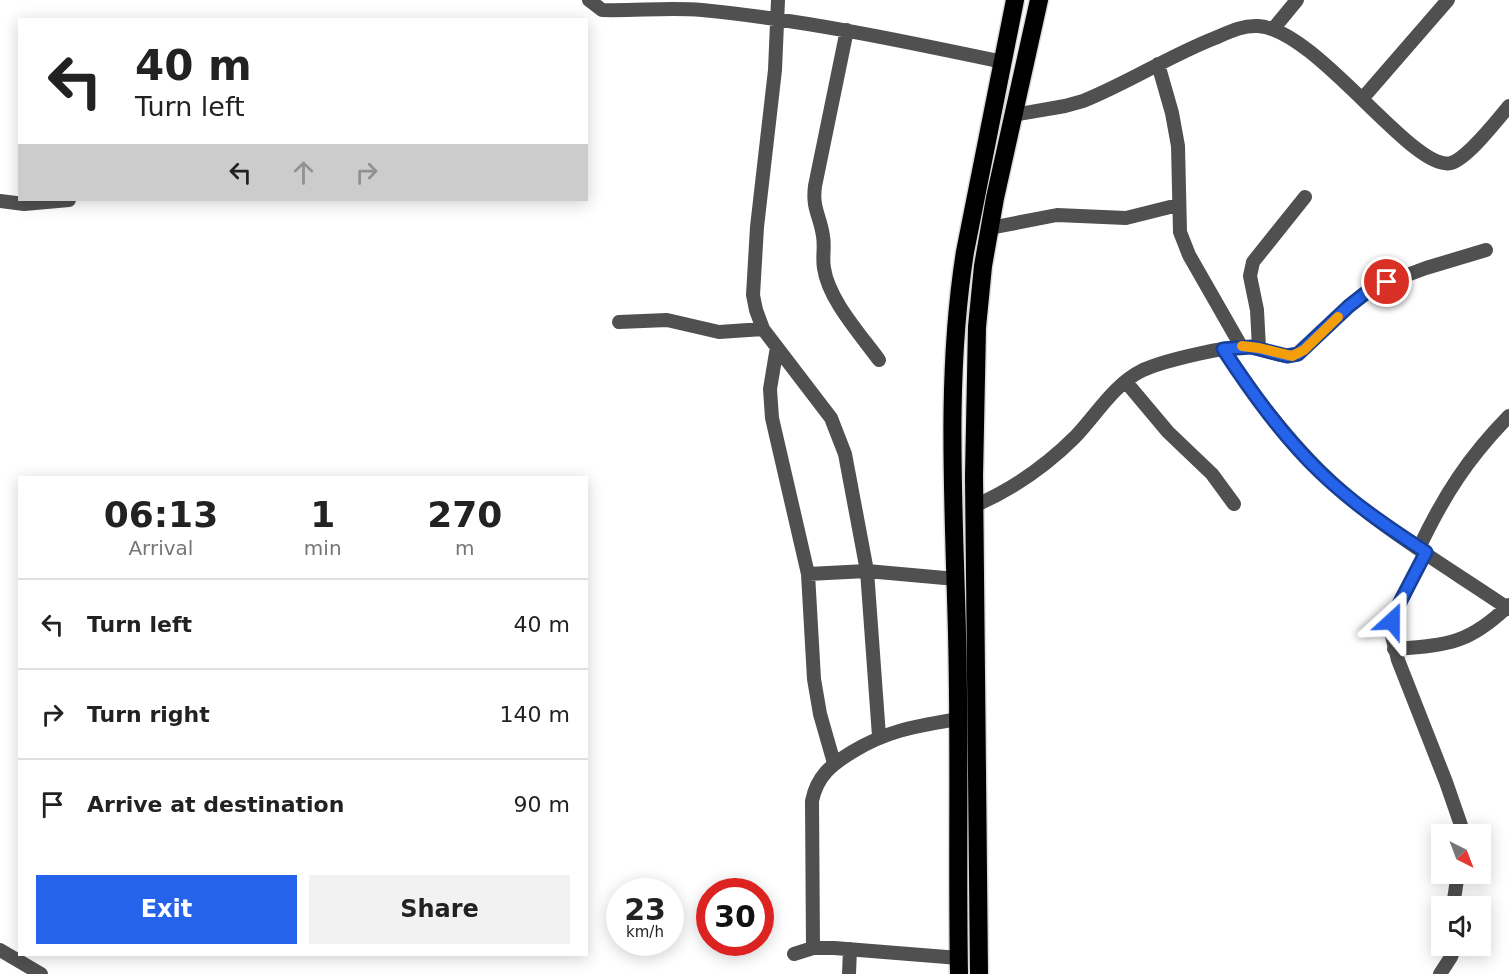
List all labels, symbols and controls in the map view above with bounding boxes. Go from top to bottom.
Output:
text: 40 m [135,41,252,90]
icon: left [36,42,114,120]
text: Turn left [135,91,245,122]
icon: left [224,156,257,189]
icon: ahead [287,156,320,189]
icon: right [350,156,383,189]
pin [1361,256,1412,307]
icon: arrive [1370,265,1403,298]
text: 06:13 [104,494,218,535]
text: 1 [310,494,335,535]
text: 270 [427,494,502,535]
text: Arrival [128,536,193,560]
text: min [304,536,342,560]
text: m [455,536,475,560]
position arrow [1360,589,1424,653]
icon: left [36,608,69,641]
text: Turn left [87,612,192,637]
text: 40 m [514,612,570,637]
icon: right [36,698,69,731]
text: Turn right [87,702,210,727]
text: 140 m [500,702,570,727]
icon: arrive [36,788,69,821]
text: Arrive at destination [87,792,344,817]
text: 90 m [514,792,570,817]
north arrow [1431,824,1491,884]
map controls [1431,824,1491,956]
button: Exit [36,875,297,944]
button: Share [309,875,570,944]
speed limit sign: 30 [696,878,774,956]
text: 23 [624,892,666,927]
button: sound [1431,896,1491,956]
text: km/h [626,923,664,941]

